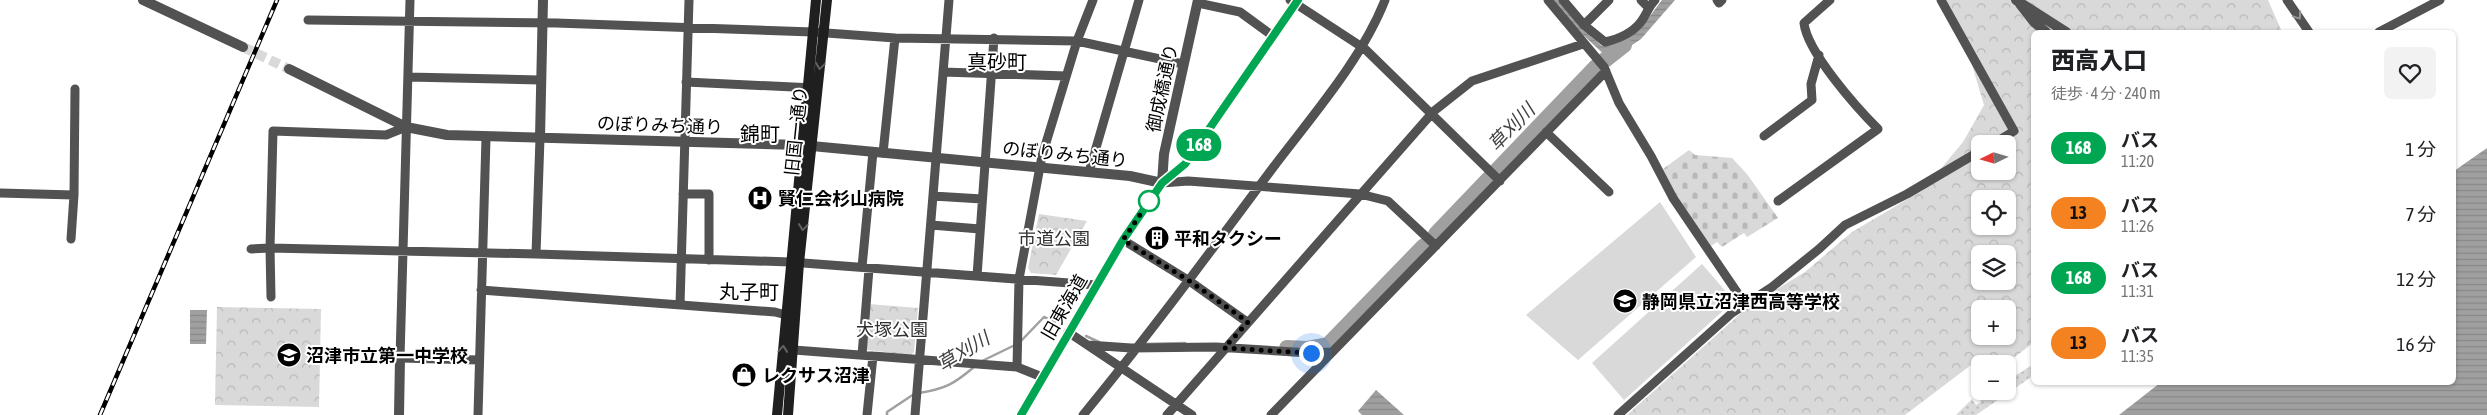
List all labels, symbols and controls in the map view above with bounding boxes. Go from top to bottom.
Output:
one-way arrow [2292,11,2302,20]
street label: 御成橋通り [1142,42,1182,134]
text: 西高入口 [2051,47,2147,74]
button: heart [2384,47,2436,99]
district label: 真砂町 [967,50,1027,73]
one-way arrow [815,62,826,70]
text: 徒歩 · 4 分 · 240 m [2051,84,2161,102]
street label: 旧国一通り [781,85,811,177]
water label: 草刈川 [1483,97,1540,155]
street label: のぼりみち通り [597,112,723,138]
district label: 錦町 [740,122,780,145]
line badge: 168 [1170,129,1228,161]
text: バス [2121,129,2159,151]
text: 168 [1186,134,1212,155]
north arrow [1971,135,2016,180]
map controls [1971,135,2016,400]
street label: のぼりみち通り [1001,137,1129,171]
text: 168 [2066,137,2091,158]
text: 1 分 [2405,138,2436,160]
text: 11:20 [2121,152,2154,170]
hospital icon: 賢仁会杉山病院 [747,185,773,211]
place label: 賢仁会杉山病院 [778,188,904,209]
unlabelled marker [1138,190,1160,212]
button: locate [1971,190,2016,235]
text: バス [2121,194,2159,216]
text: 13 [2070,202,2087,223]
text: 7 分 [2405,203,2436,225]
text: 11:26 [2121,217,2154,235]
one-way arrow [797,224,808,232]
building icon: 平和タクシー [1144,225,1170,251]
park label: 市道公園 [1018,228,1090,249]
place label: 平和タクシー [1174,228,1282,249]
button: layers [1971,245,2016,290]
text: バス [2121,259,2159,281]
text: 168 [2066,267,2091,288]
text: 12 分 [2397,268,2436,290]
street label: 旧東海道 [1037,271,1091,343]
district label: 丸子町 [719,280,779,303]
text: 11:31 [2121,282,2154,300]
school or university icon: 静岡県立沼津西高等学校 [1612,288,1638,314]
place label: 静岡県立沼津西高等学校 [1642,291,1840,312]
button: + [1971,300,2016,345]
park label: 犬塚公園 [856,319,928,340]
text: バス [2121,324,2159,346]
water label: 草刈川 [933,326,995,375]
text: 13 [2070,332,2087,353]
text: 16 分 [2397,333,2436,355]
your location [1299,341,1324,366]
school or university icon: 沼津市立第一中学校 [276,342,302,368]
place label: 沼津市立第一中学校 [306,345,468,366]
one-way arrow [777,345,788,353]
text: 11:35 [2121,347,2154,365]
button: − [1971,355,2016,400]
shop icon: レクサス沼津 [731,362,757,388]
place label: レクサス沼津 [762,365,870,386]

